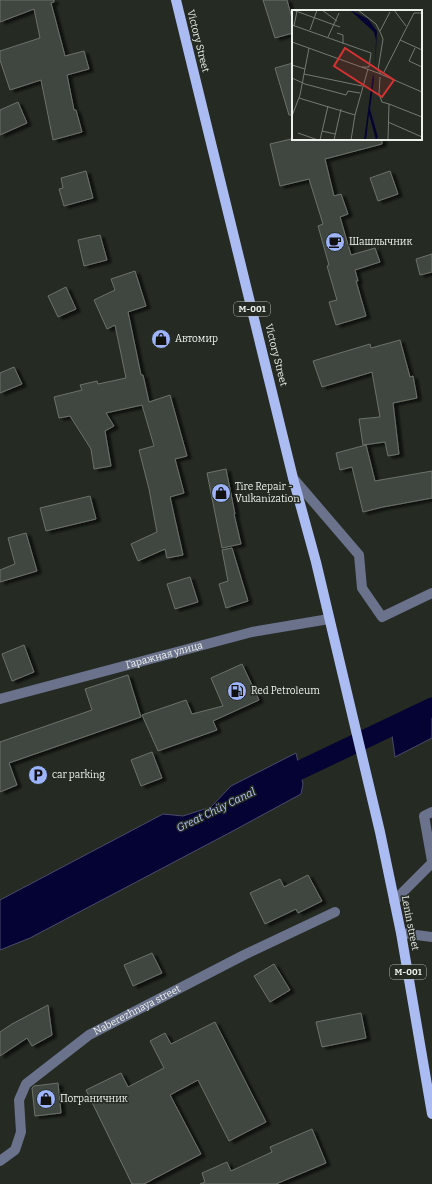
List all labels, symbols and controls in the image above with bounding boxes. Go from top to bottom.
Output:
street label: Victory Street [184,9,212,74]
inset map [292,10,422,140]
cafe icon: Шашлычник [324,231,346,253]
place label: Шашлычник [349,236,412,248]
road number: М-001 [234,302,270,316]
street label: Victory Street [262,323,290,388]
shop icon: Автомир [150,328,172,350]
place label: Автомир [175,333,218,345]
place label: Tire Repair - Vulkanization [235,481,300,505]
shop icon: Tire Repair - Vulkanization [210,482,232,504]
street label: Гаражная улица [124,639,205,671]
fuel station icon: Red Petroleum [226,680,248,702]
place label: Red Petroleum [251,685,320,697]
parking icon: car parking [27,764,49,786]
place label: car parking [52,769,105,781]
water label: Great Chüy Canal [174,785,258,835]
street label: Lenin street [399,895,421,952]
road number: М-001 [390,965,426,979]
street label: Naberezhnaya street [91,983,183,1038]
shop icon: Пограничник [35,1088,57,1110]
place label: Пограничник [60,1093,128,1105]

